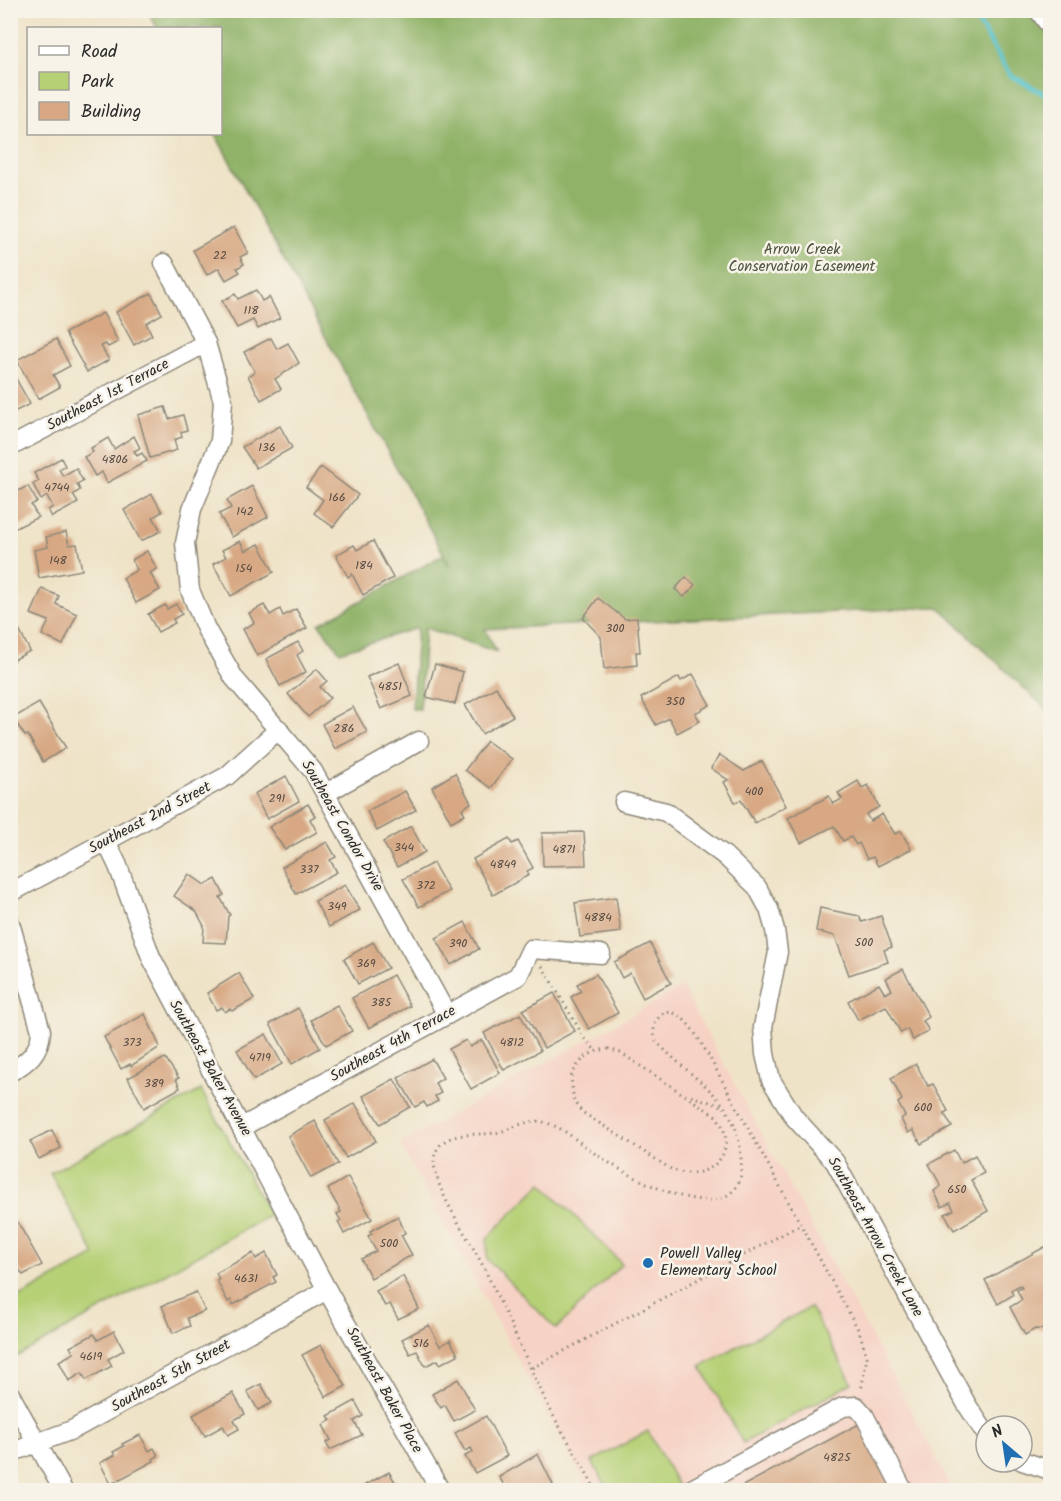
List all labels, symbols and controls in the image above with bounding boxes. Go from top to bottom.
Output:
legend [27,27,222,135]
text: Road [81,38,118,67]
text: Park [81,68,114,97]
text: Building [81,98,141,127]
park label: Arrow Creek Conservation Easement [729,238,876,279]
house number: 22 [213,246,227,265]
house number: 118 [244,301,259,320]
street label: Southeast 1st Terrace [42,352,174,437]
house number: 136 [258,438,276,457]
house number: 4806 [102,450,128,469]
house number: 4744 [44,478,70,497]
house number: 166 [328,488,346,507]
house number: 142 [236,502,254,521]
house number: 148 [49,551,68,570]
house number: 184 [355,556,373,575]
house number: 154 [236,559,253,578]
house number: 300 [606,619,624,638]
house number: 4851 [378,677,402,696]
house number: 350 [665,692,685,711]
house number: 286 [334,719,354,738]
street label: Southeast Condor Drive [295,756,390,896]
street label: Southeast 2nd Street [84,775,216,861]
house number: 400 [745,782,763,801]
house number: 291 [269,789,286,808]
house number: 344 [394,838,414,857]
house number: 4871 [552,840,576,859]
house number: 4849 [490,855,516,874]
house number: 337 [299,860,319,879]
house number: 372 [416,876,436,895]
house number: 349 [327,897,347,916]
house number: 4884 [584,908,612,927]
house number: 500 [855,933,873,952]
house number: 390 [449,934,467,953]
house number: 369 [356,954,376,973]
house number: 385 [371,993,393,1012]
street label: Southeast Baker Avenue [162,995,258,1141]
street label: Southeast 4th Terrace [325,999,461,1089]
house number: 373 [122,1033,142,1052]
house number: 4812 [500,1033,524,1052]
house number: 4719 [249,1048,271,1067]
house number: 389 [144,1074,164,1093]
house number: 600 [914,1098,932,1117]
street label: Southeast Arrow Creek Lane [821,1152,929,1322]
house number: 650 [947,1180,967,1199]
house number: 500 [380,1234,398,1253]
place label: Powell Valley Elementary School [660,1242,777,1283]
marker: Powell Valley Elementary School [641,1256,655,1270]
house number: 4631 [234,1269,258,1288]
street label: Southeast Baker Place [339,1322,429,1458]
street label: Southeast 5th Street [107,1333,235,1419]
house number: 516 [413,1334,429,1353]
house number: 4619 [80,1347,103,1366]
north arrow [974,1414,1034,1474]
text: N [987,1419,1008,1446]
house number: 4825 [823,1448,852,1467]

